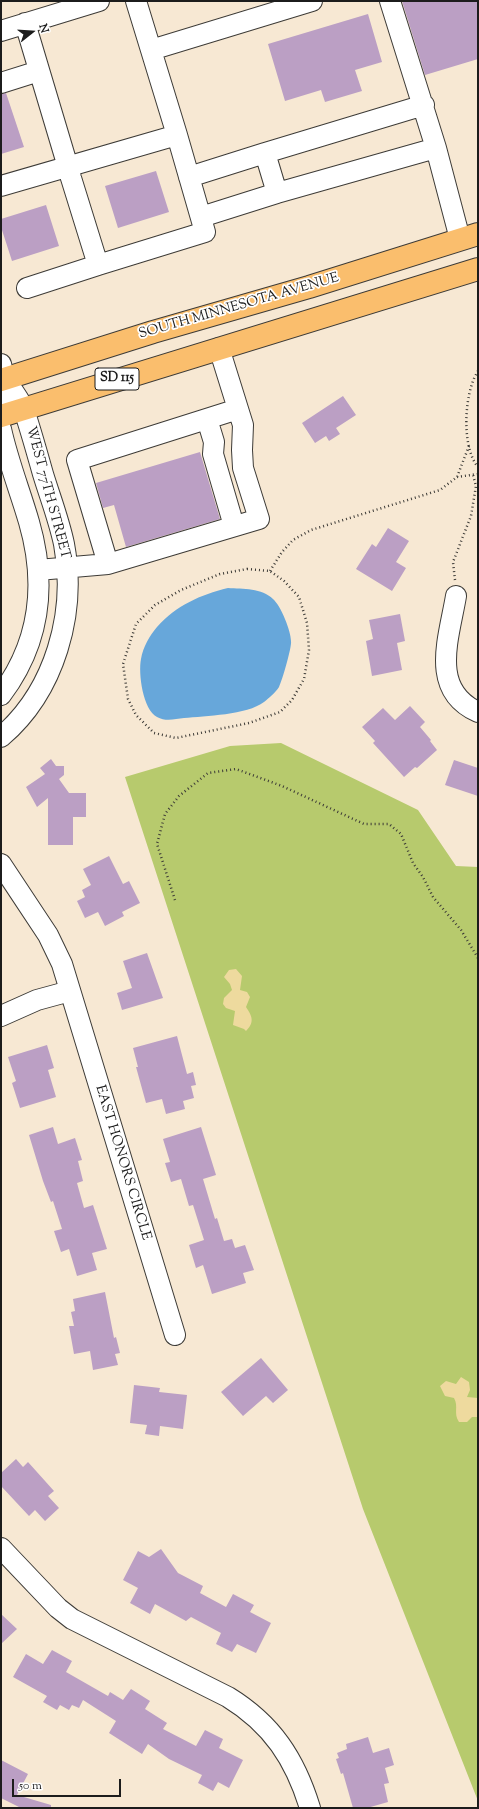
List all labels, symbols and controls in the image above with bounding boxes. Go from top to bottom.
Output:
north arrow [12,12,52,52]
text: N [35,22,52,35]
street label: SOUTH MINNESOTA AVENUE [137,270,341,344]
road number: SD 115 [95,368,139,390]
street label: WEST 77TH STREET [21,425,73,561]
street label: EAST HONORS CIRCLE [90,1083,154,1243]
scale bar [14,1771,123,1797]
text: 50 m [19,1777,42,1795]

